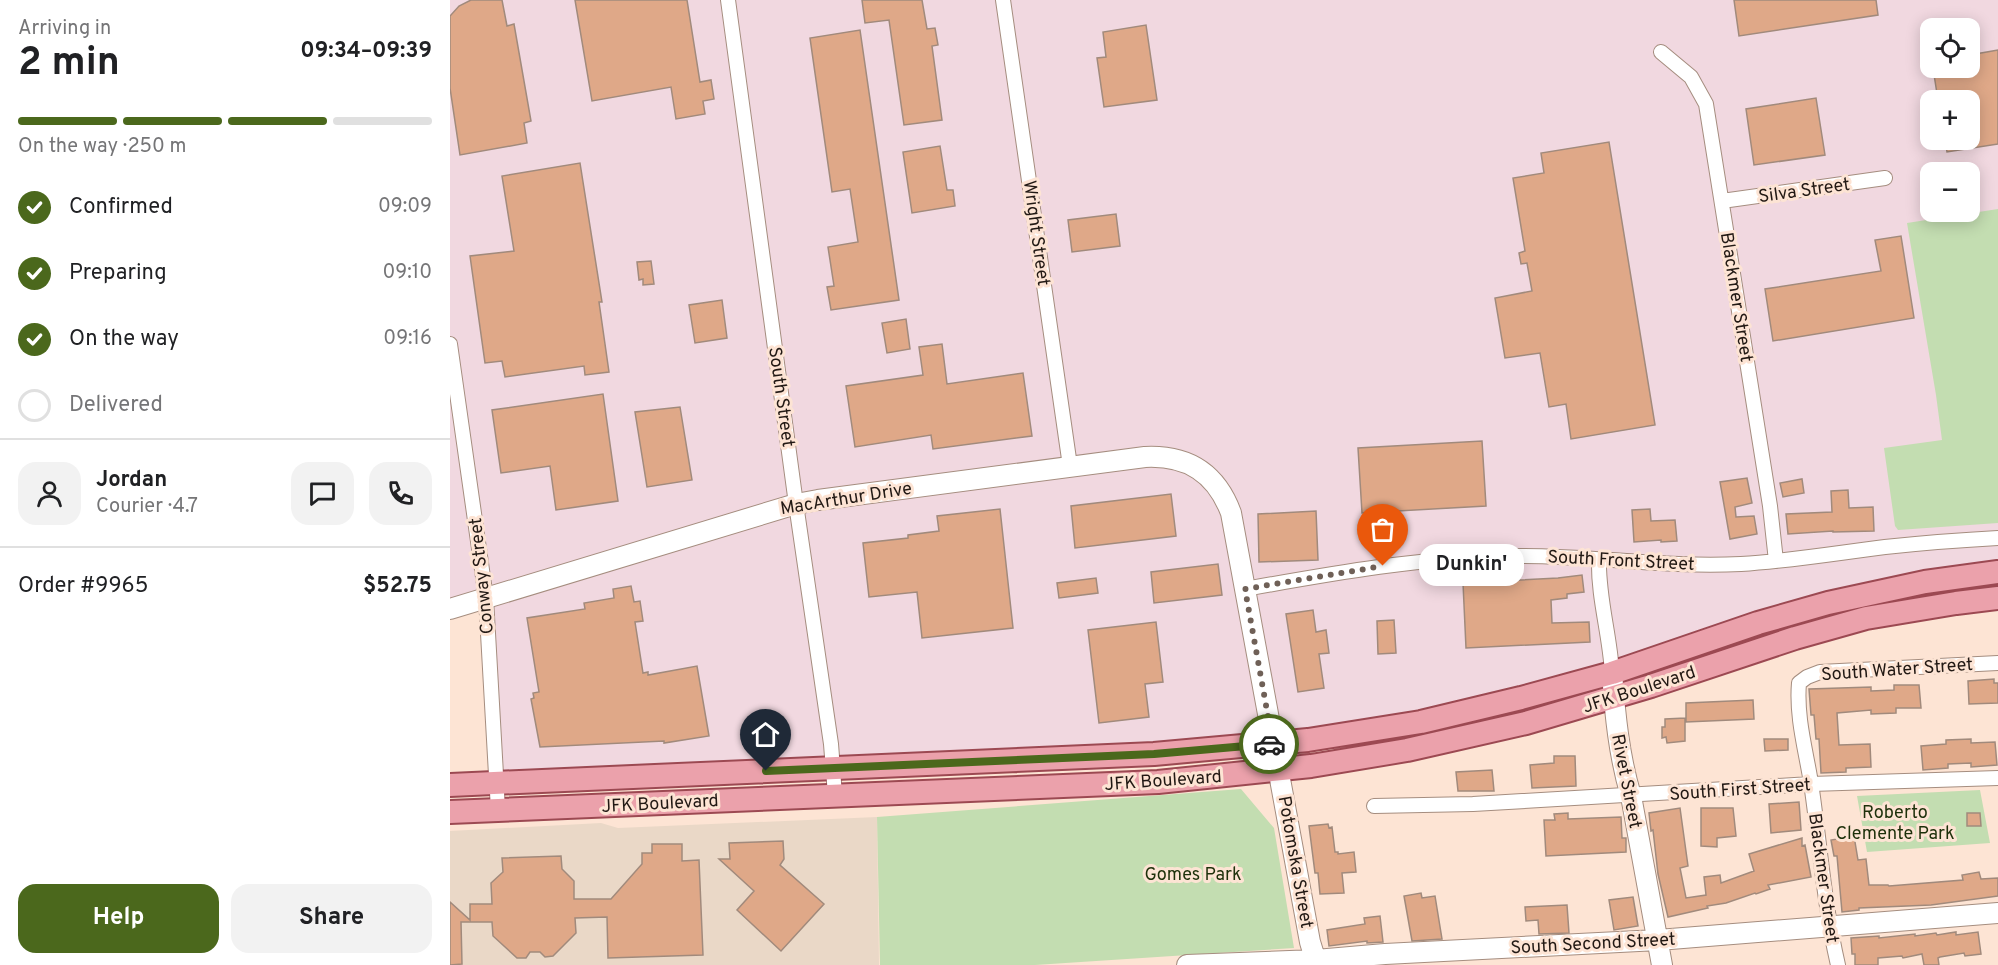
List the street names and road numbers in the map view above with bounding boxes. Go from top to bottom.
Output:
street label: Silva Street [1757,174,1851,209]
street label: Wright Street [1017,179,1054,287]
street label: Blackmer Street [1714,231,1757,364]
street label: South Street [762,346,799,449]
street label: MacArthur Drive [779,478,914,521]
street label: Conway Street [465,516,500,635]
street label: South Front Street [1547,546,1695,577]
street label: South Water Street [1820,654,1974,687]
street label: JFK Boulevard [1580,661,1699,720]
street label: Rivet Street [1605,732,1646,830]
street label: JFK Boulevard [1104,766,1223,797]
street label: South First Street [1669,774,1812,807]
street label: JFK Boulevard [601,790,719,819]
street label: Potomska Street [1272,794,1317,930]
street label: Blackmer Street [1802,812,1843,945]
street label: South Second Street [1510,929,1676,960]

